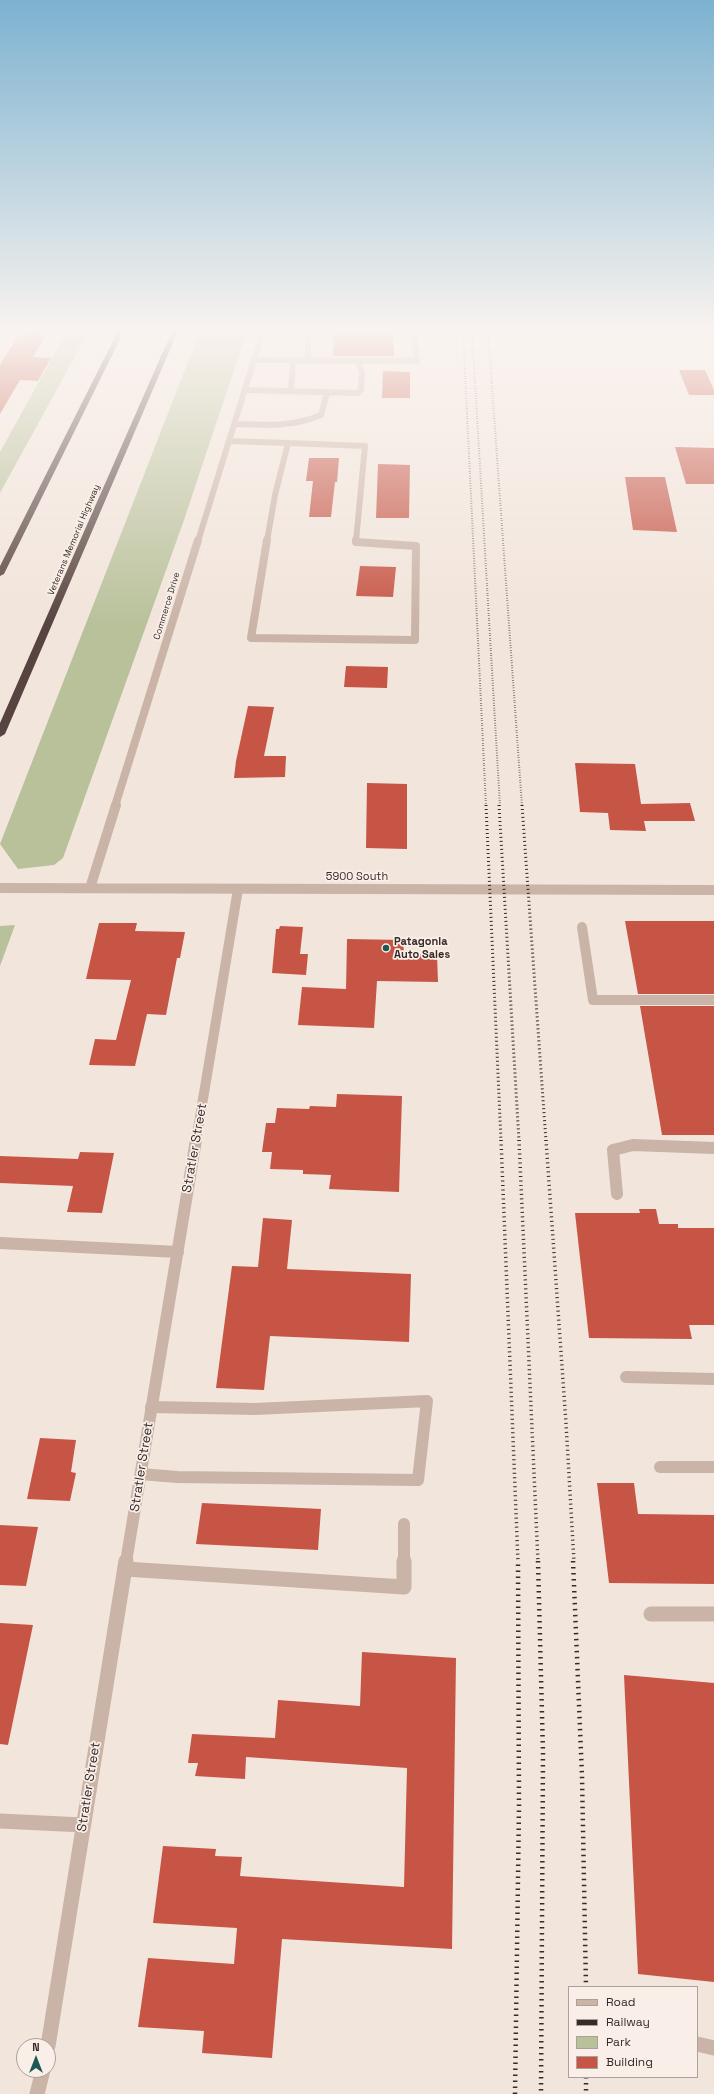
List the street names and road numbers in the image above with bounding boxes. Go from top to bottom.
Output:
street label: Veterans Memorial Highway [46,483,102,597]
street label: Commerce Drive [152,571,182,641]
street label: 5900 South [326,870,388,884]
street label: Stratler Street [179,1102,211,1194]
street label: Stratler Street [127,1421,157,1513]
street label: Stratler Street [74,1741,104,1833]

